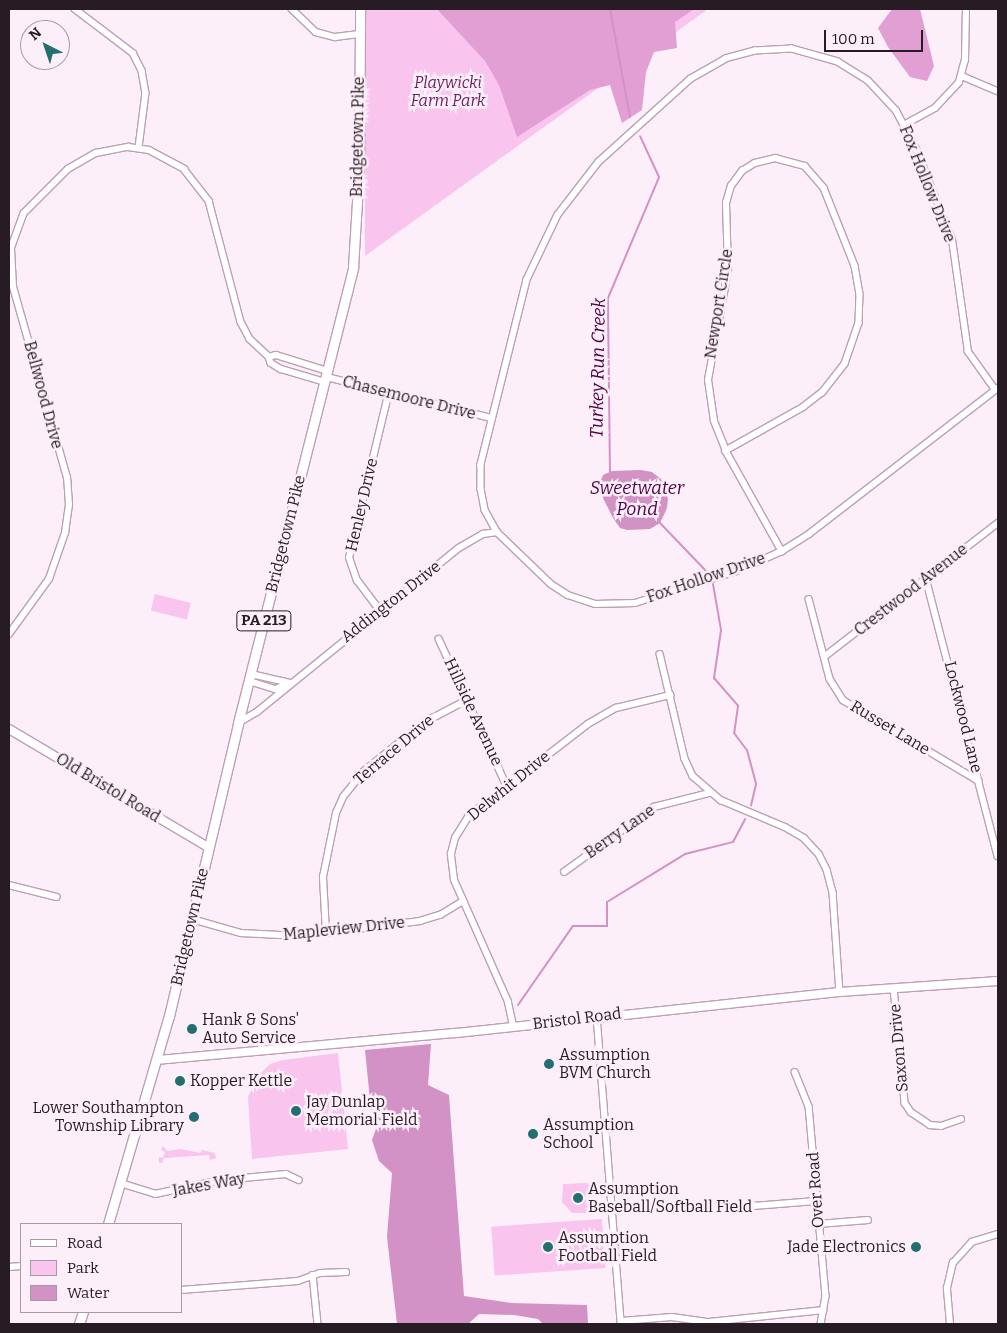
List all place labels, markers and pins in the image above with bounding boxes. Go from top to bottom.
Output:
place label: Hank & Sons' Auto Service [202,1010,299,1048]
marker: Hank & Sons' Auto Service [186,1023,198,1035]
place label: Assumption BVM Church [559,1045,651,1083]
marker: Assumption BVM Church [543,1058,555,1070]
place label: Kopper Kettle [190,1071,292,1091]
marker: Kopper Kettle [174,1075,186,1087]
place label: Jay Dunlap Memorial Field [306,1092,418,1130]
place label: Lower Southampton Township Library [32,1098,184,1136]
marker: Jay Dunlap Memorial Field [290,1105,302,1117]
marker: Lower Southampton Township Library [188,1111,200,1123]
place label: Assumption School [543,1115,634,1153]
marker: Assumption School [527,1128,539,1140]
place label: Assumption Baseball/Softball Field [588,1179,752,1217]
marker: Assumption Baseball/Softball Field [572,1192,584,1204]
place label: Assumption Football Field [558,1228,657,1266]
place label: Jade Electronics [787,1237,906,1257]
marker: Assumption Football Field [542,1241,554,1253]
marker: Jade Electronics [910,1241,922,1253]

